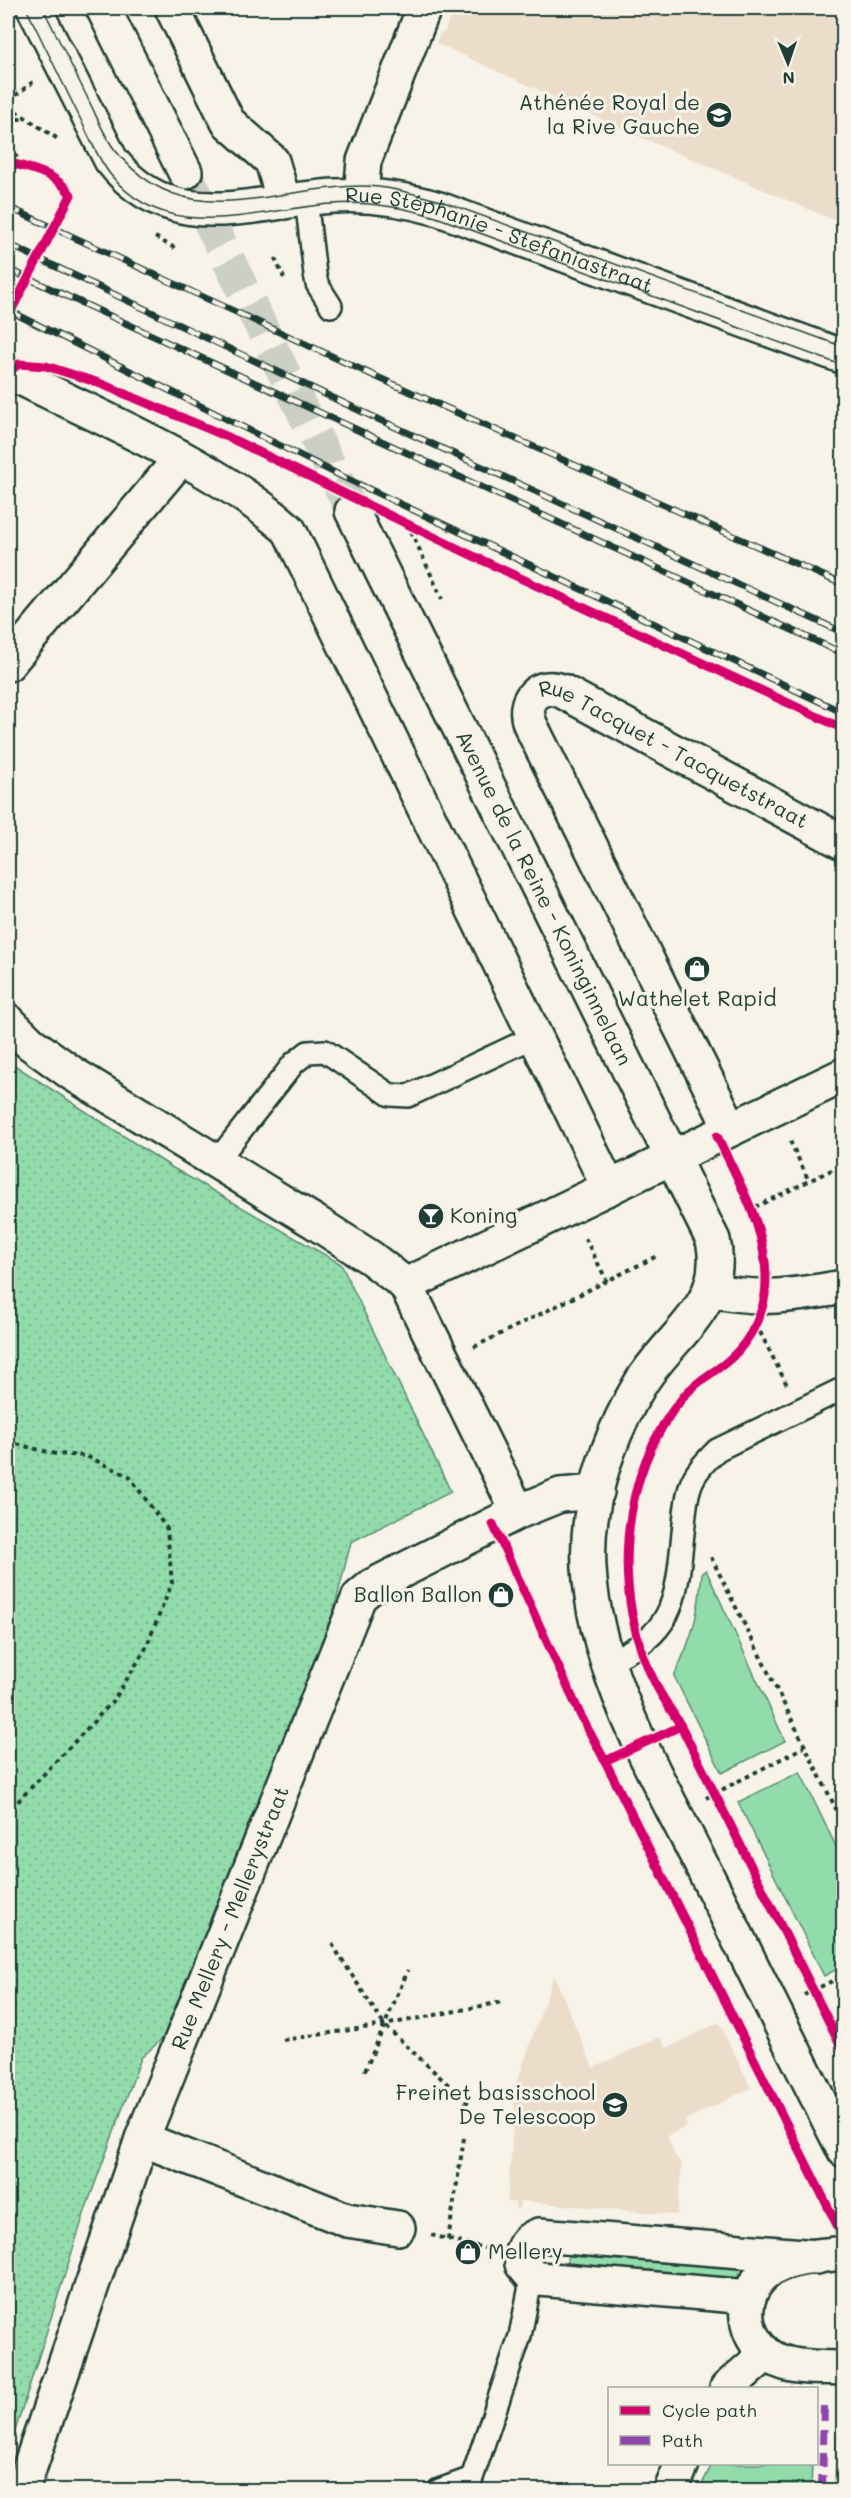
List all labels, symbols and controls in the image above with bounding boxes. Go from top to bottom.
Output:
north arrow [758,33,818,93]
text: N [782,68,795,89]
place label: Athénée Royal de la Rive Gauche [519,88,700,139]
school or university icon: Athénée Royal de la Rive Gauche [704,100,734,130]
street label: Rue Stéphanie - Stefaniastraat [345,181,657,298]
street label: Rue Tacquet - Tacquetstraat [536,673,814,833]
street label: Avenue de la Reine - Koninginnelaan [451,726,639,1069]
shop icon: Wathelet Rapid [682,954,712,984]
place label: Wathelet Rapid [617,984,777,1011]
bar icon: Koning [416,1201,446,1231]
place label: Koning [450,1201,517,1228]
place label: Ballon Ballon [354,1580,482,1607]
shop icon: Ballon Ballon [486,1580,516,1610]
street label: Rue Mellery - Mellerystraat [164,1781,294,2053]
place label: Freinet basisschool De Telescoop [396,2078,596,2129]
school or university icon: Freinet basisschool De Telescoop [600,2090,630,2120]
shop icon: Mellery [453,2237,483,2267]
place label: Mellery [488,2237,563,2264]
legend [608,2387,818,2465]
text: Cycle path [662,2398,757,2422]
text: Path [662,2428,702,2452]

